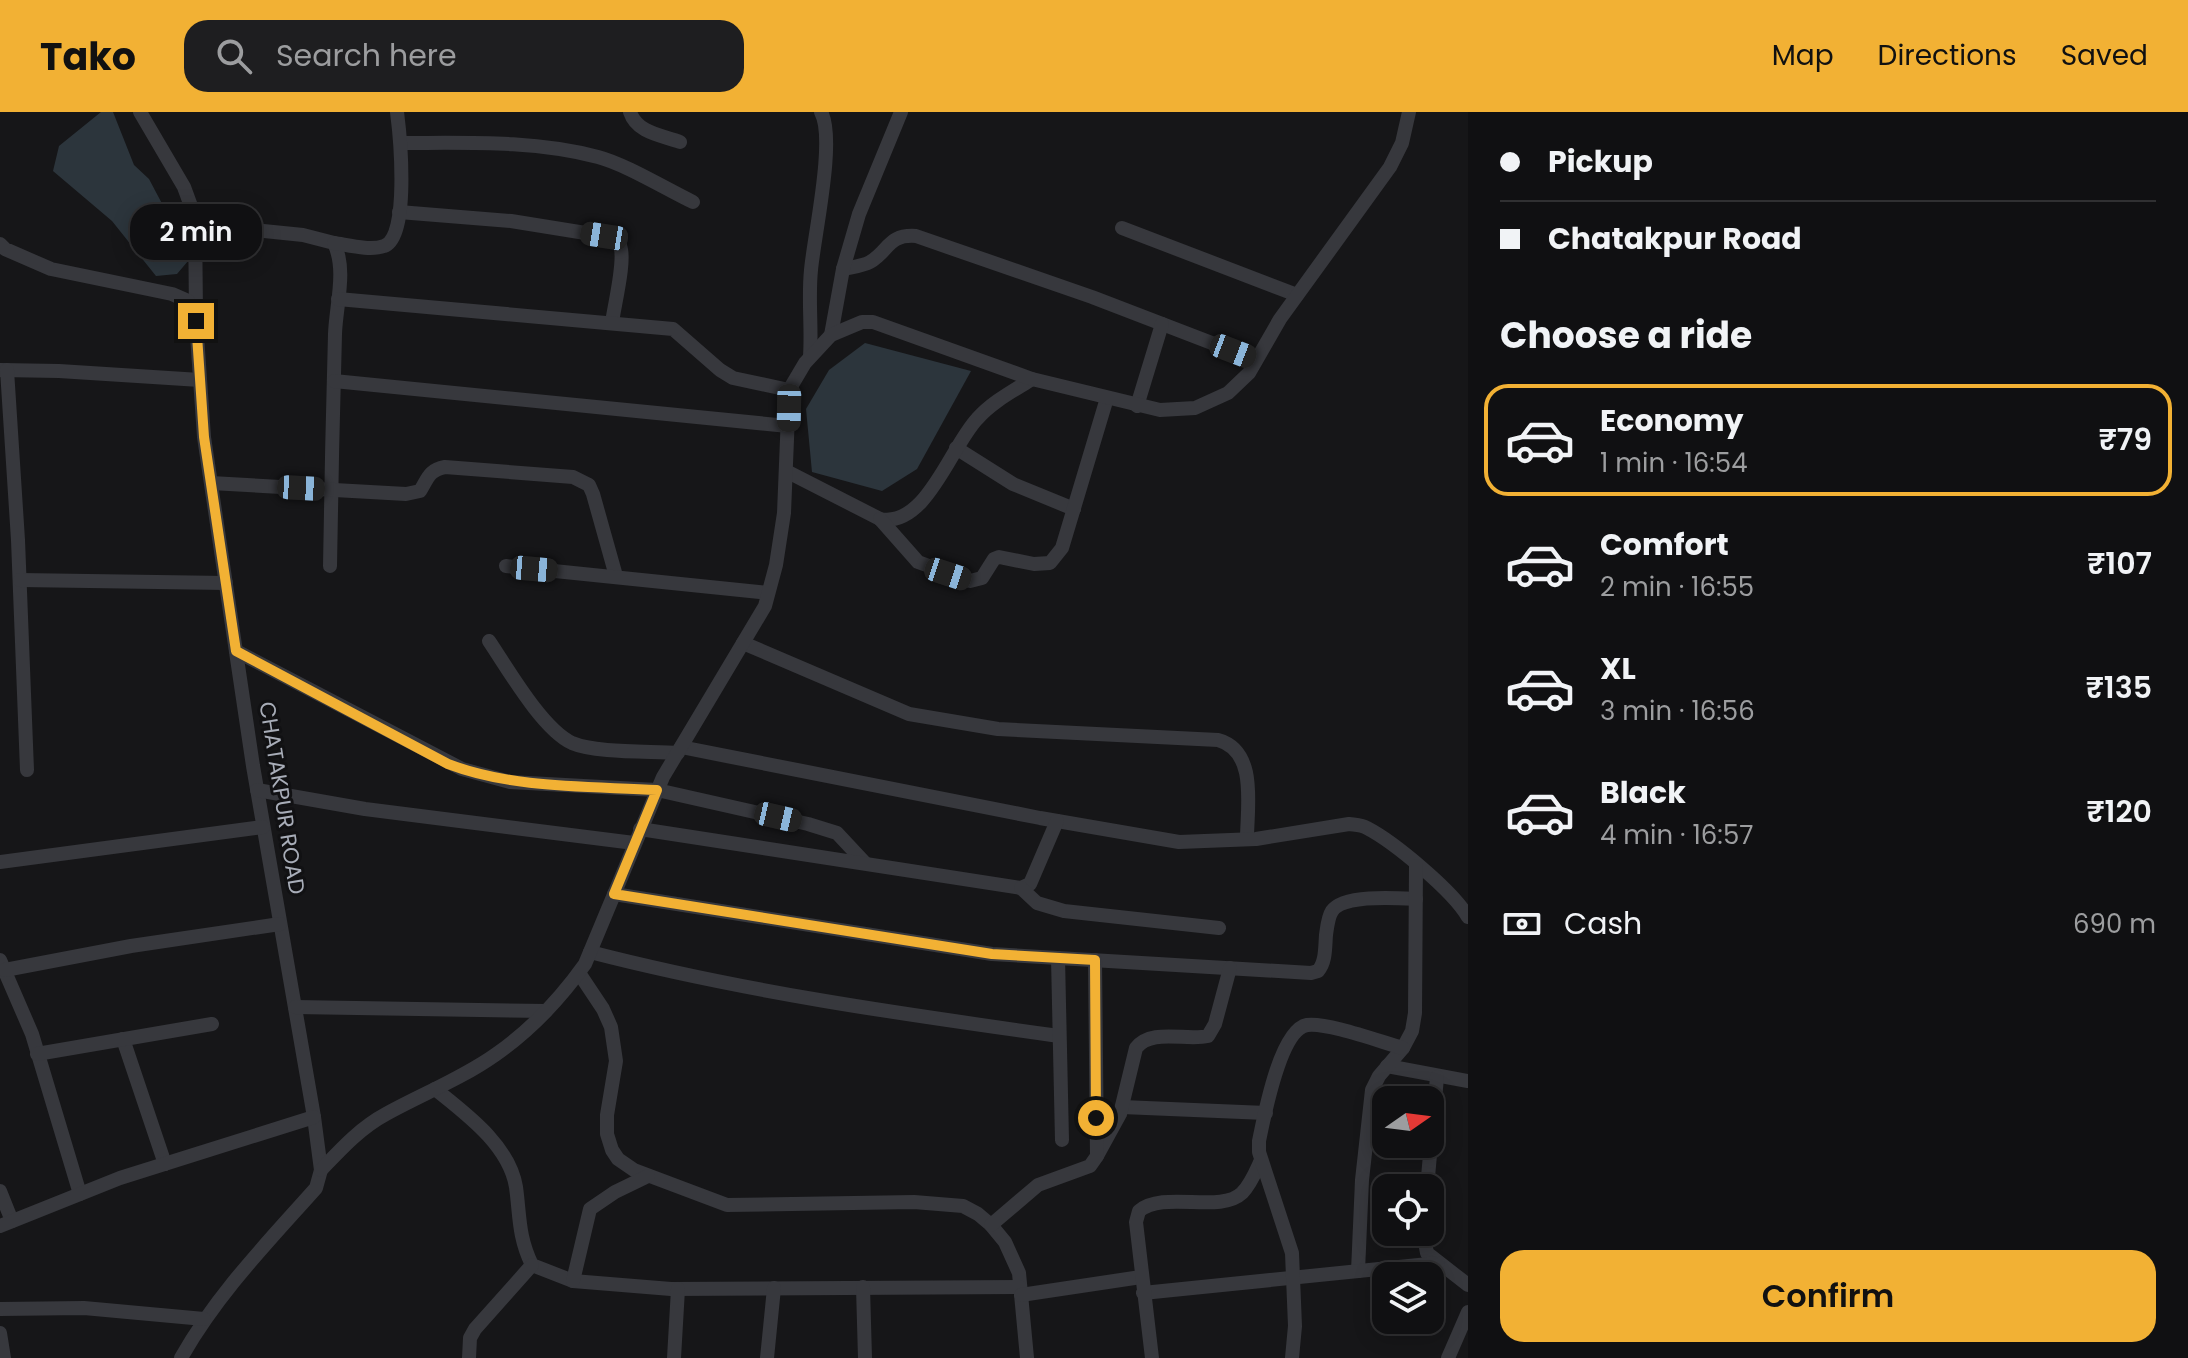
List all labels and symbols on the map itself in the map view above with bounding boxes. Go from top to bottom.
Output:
callout: 2 min [130,205,262,261]
car [578,220,630,252]
route end [178,303,214,339]
car [1206,331,1260,371]
car [777,384,801,432]
car [276,475,326,501]
car [509,555,559,583]
car [921,555,975,593]
street label: CHATAKPUR ROAD [251,699,313,897]
car [752,800,804,834]
north arrow [1372,1086,1444,1158]
route start [1078,1100,1114,1136]

